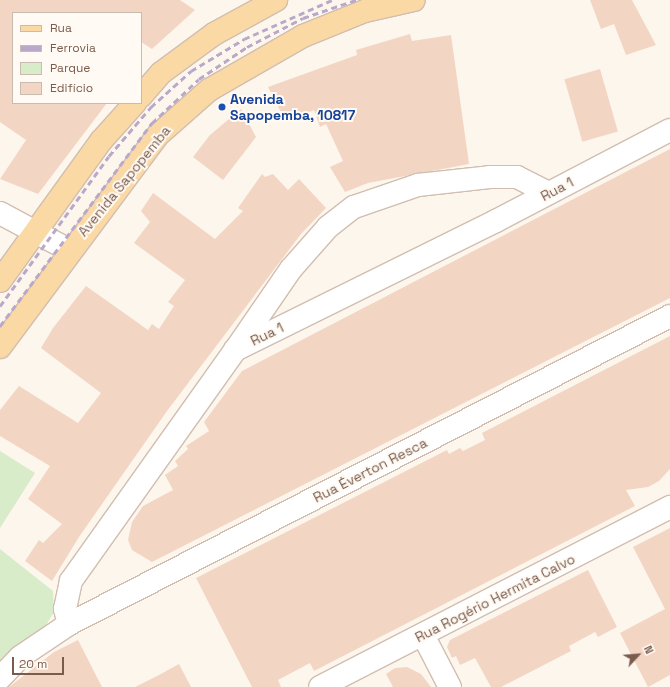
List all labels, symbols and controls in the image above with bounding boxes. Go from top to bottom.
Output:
legend [12,12,142,104]
text: Rua [50,20,72,36]
text: Ferrovia [50,40,96,56]
text: Parque [50,60,90,76]
text: Edifício [50,80,93,96]
place label: Avenida Sapopemba, 10817 [230,91,356,124]
marker: Avenida Sapopemba, 10817 [217,102,227,112]
street label: Avenida Sapopemba [74,122,174,240]
street label: Rua 1 [538,173,576,205]
street label: Rua 1 [248,319,286,349]
street label: Rua Éverton Resca [310,434,430,506]
street label: Rua Rogério Hermita Calvo [412,550,578,646]
north arrow [618,635,658,675]
text: N [641,643,657,656]
scale bar [14,649,66,675]
text: 20 m [19,656,47,672]

